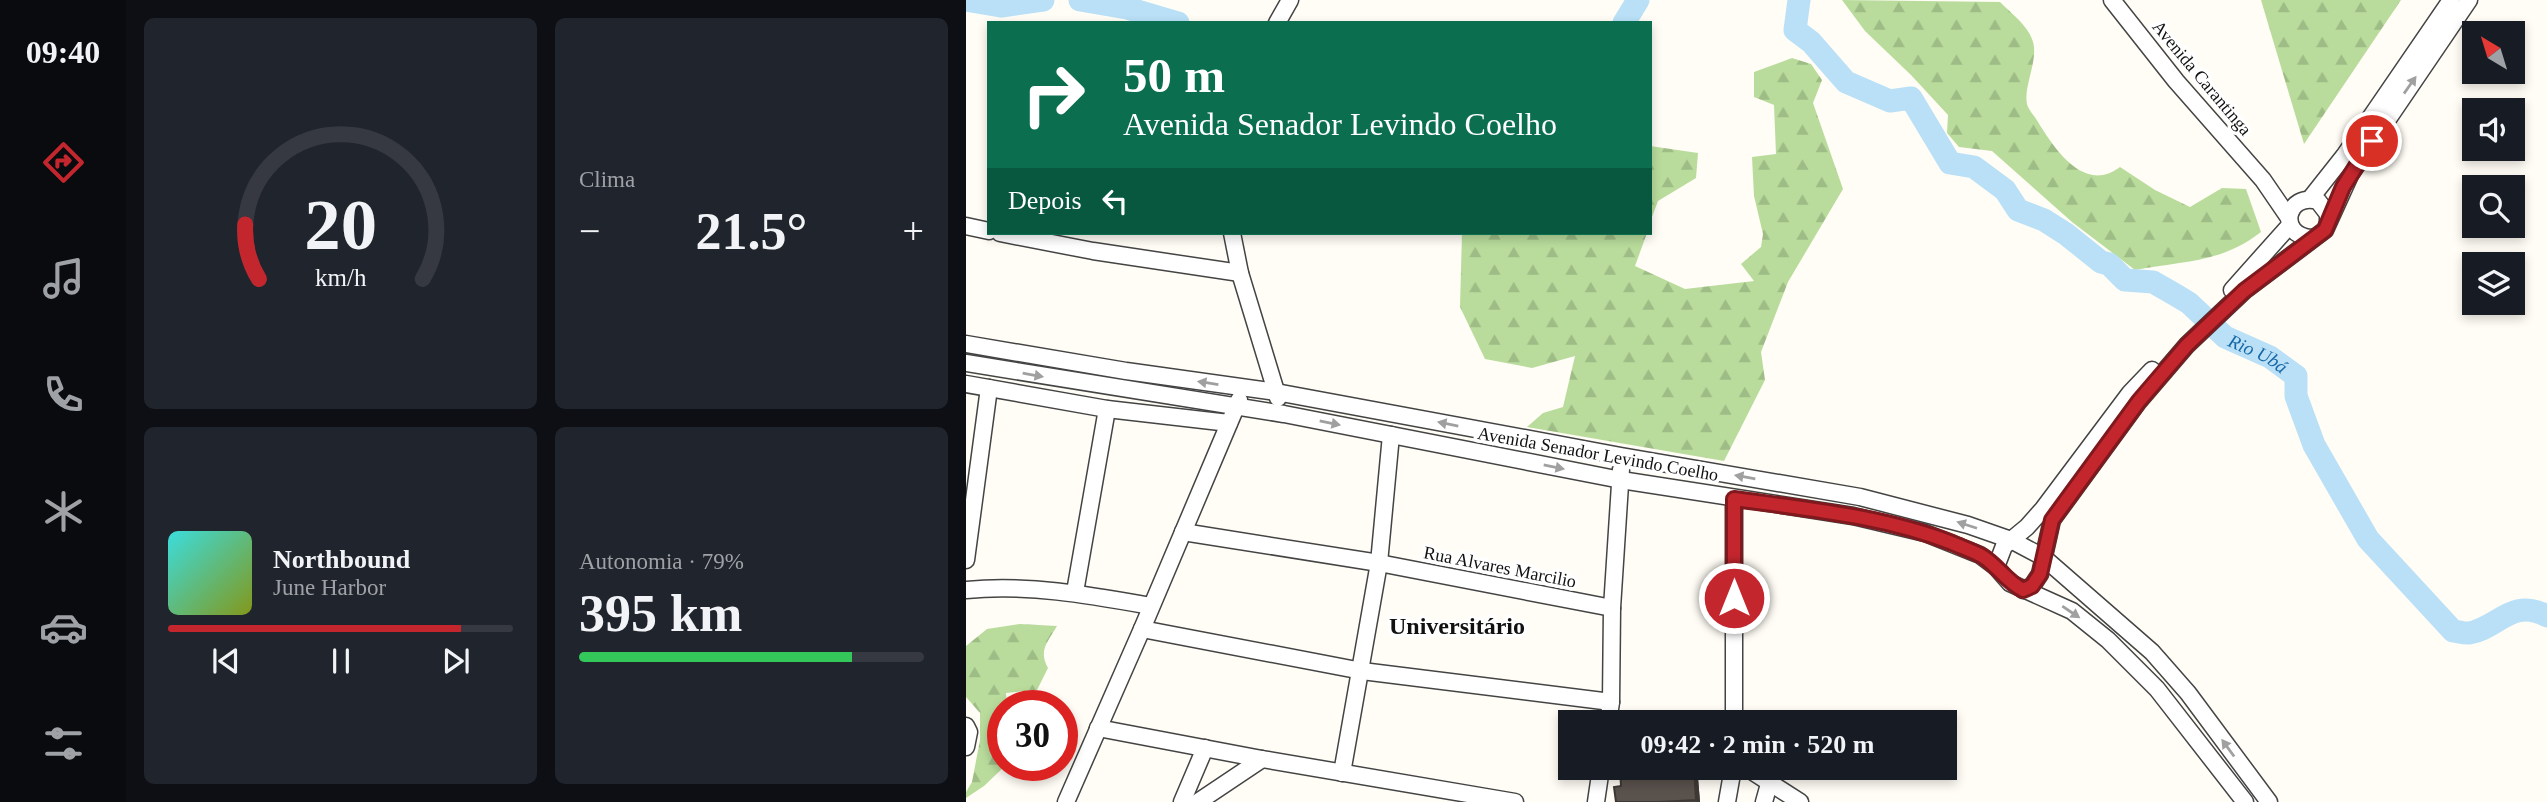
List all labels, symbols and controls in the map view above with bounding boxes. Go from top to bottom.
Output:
street label: Avenida Carantinga [2148,17,2256,139]
north arrow [2462,21,2525,84]
map controls [2462,21,2525,315]
text: 09:40 [26,34,100,70]
text: 50 m [1123,48,1225,103]
icon: right [1008,49,1099,140]
one-way arrow [2403,76,2417,94]
button: sound [2462,98,2525,161]
text: Avenida Senador Levindo Coelho [1123,106,1557,142]
pin [2342,111,2402,171]
icon: arrive [2353,122,2391,160]
icon: directions [39,138,88,187]
text: Clima [579,167,635,192]
button: search [2462,175,2525,238]
icon: left [1096,182,1134,220]
text: 20 [304,185,377,266]
text: Depois [1008,186,1082,215]
text: 21.5° [696,203,807,260]
text: − [579,210,600,252]
text: + [903,210,924,252]
button: layers [2462,252,2525,315]
icon: music [39,254,88,303]
text: km/h [315,264,367,291]
water label: Rio Ubá [2224,329,2292,377]
icon: phone [39,370,88,419]
one-way arrow [1022,370,1044,381]
one-way arrow [1197,377,1219,388]
one-way arrow [1319,418,1341,429]
one-way arrow [1437,418,1459,429]
street label: Avenida Senador Levindo Coelho [1476,423,1720,485]
one-way arrow [1543,461,1565,472]
one-way arrow [1733,471,1755,482]
icon: climate [39,487,88,536]
one-way arrow [1956,519,1977,530]
street label: Rua Alvares Marcilio [1422,542,1578,592]
text: Northbound [273,545,410,574]
text: Autonomia · 79% [579,549,744,574]
position arrow [1697,561,1771,635]
text: June Harbor [273,575,386,600]
text: 395 km [579,585,742,642]
icon: car [39,603,88,652]
one-way arrow [2062,605,2080,619]
district label: Universitário [1389,613,1525,639]
icon: previous [207,642,245,680]
icon: pause [322,642,360,680]
icon: next [437,642,475,680]
speed limit sign: 30 [987,690,1078,781]
icon: filters [39,719,88,768]
text: 09:42 · 2 min · 520 m [1641,730,1875,759]
one-way arrow [2221,739,2235,757]

